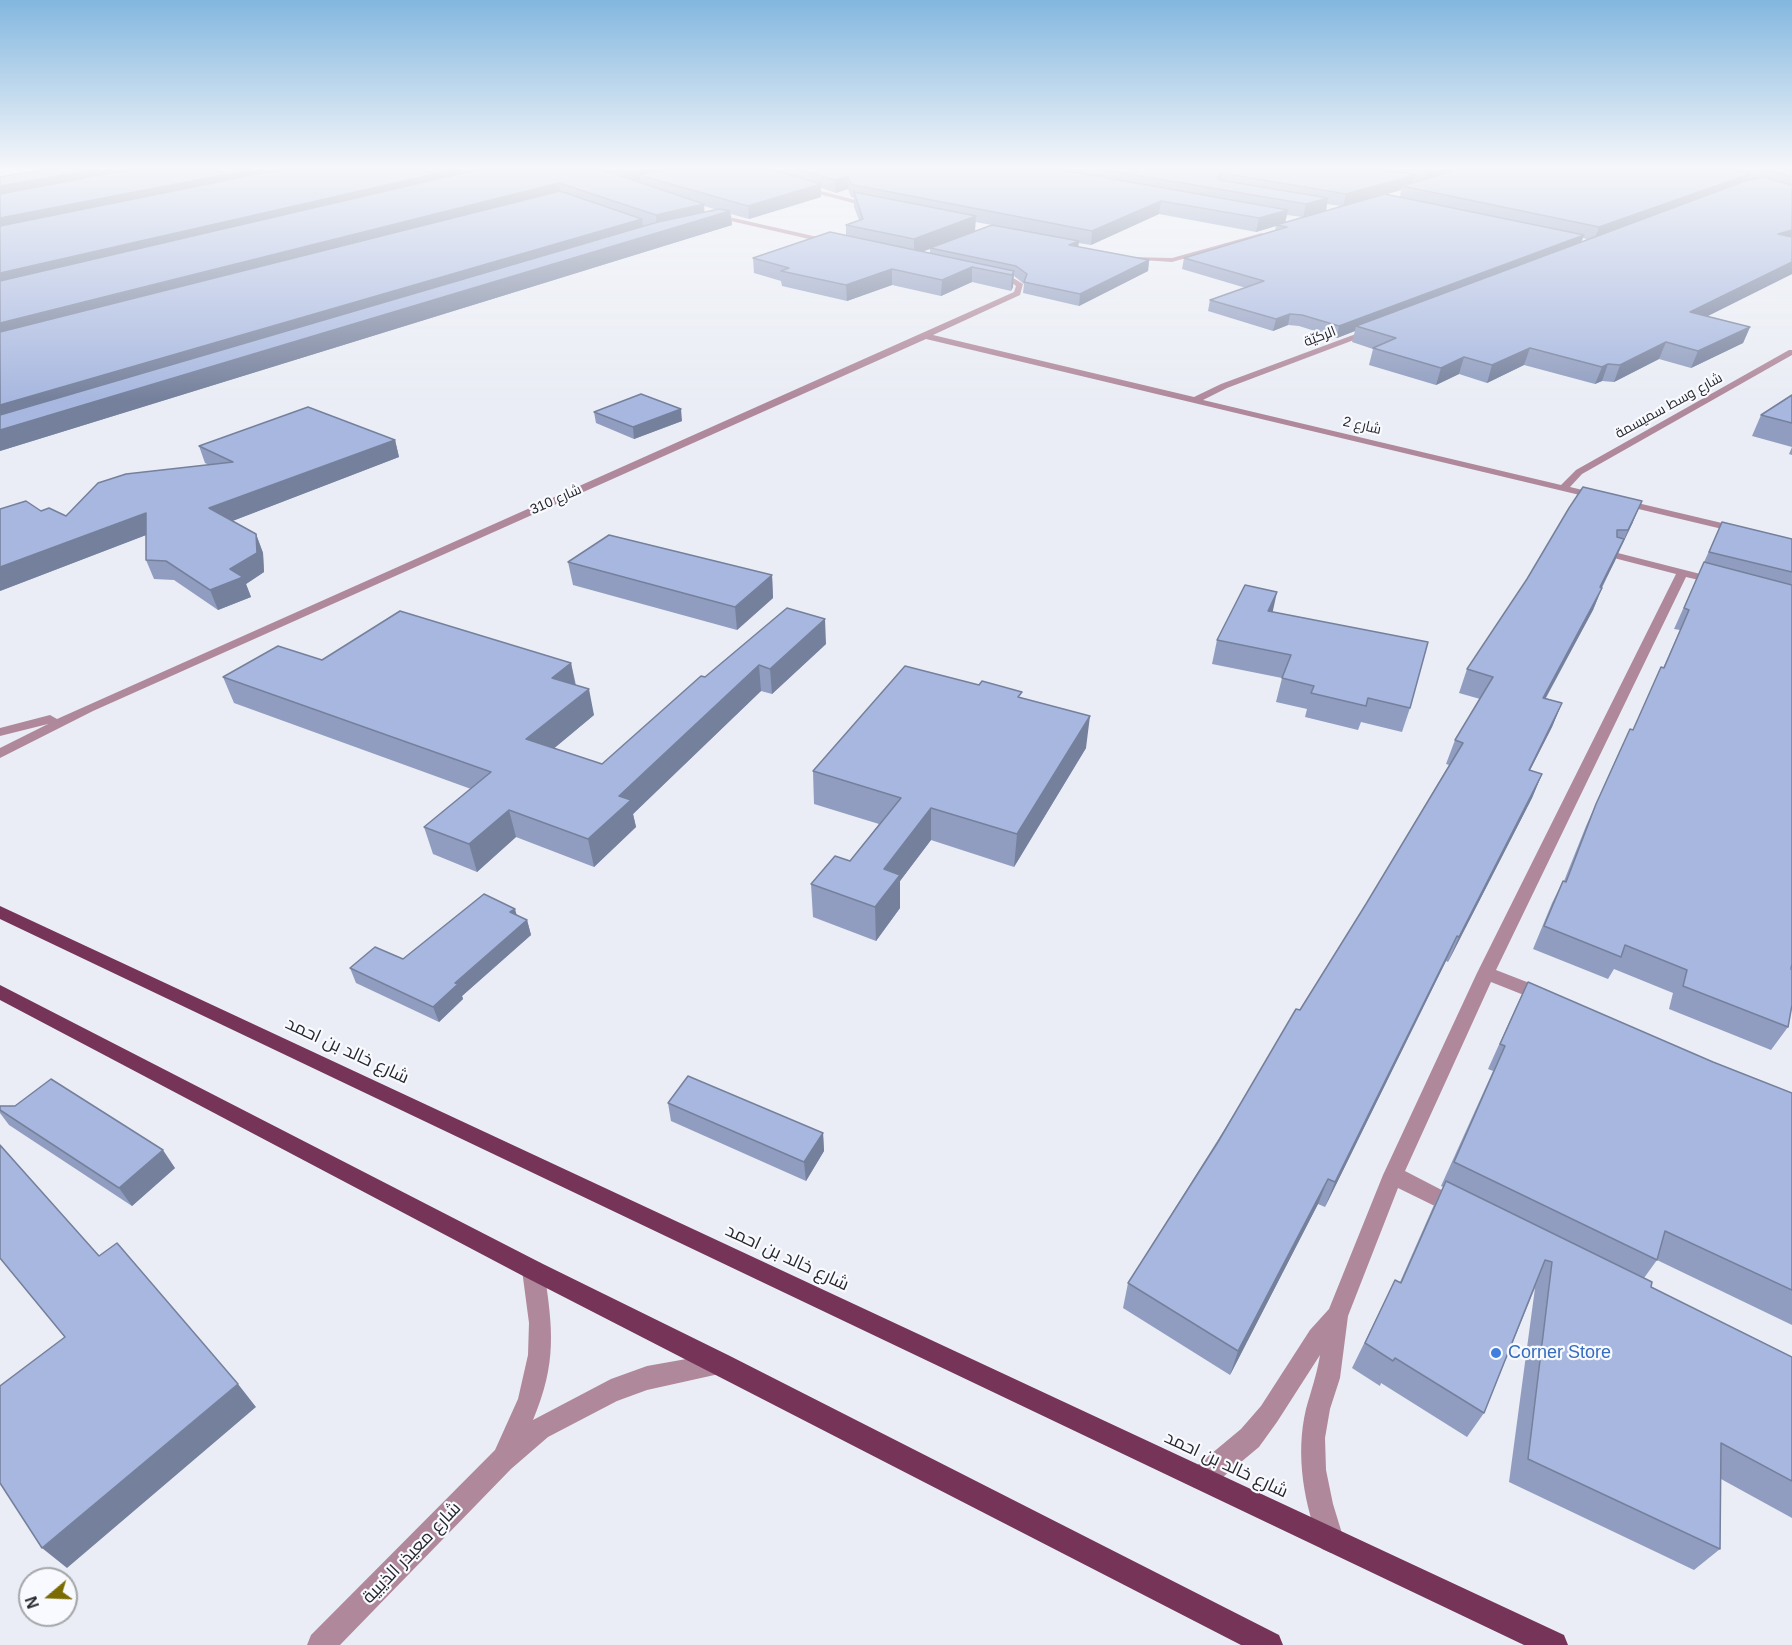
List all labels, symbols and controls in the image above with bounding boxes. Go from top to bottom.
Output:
street label: الركيّة [1302,323,1338,351]
street label: شارع وسط سميسمة [1612,370,1726,442]
street label: شارع 2 [1341,413,1383,439]
street label: شارع 310 [528,481,584,519]
street label: شارع خالد بن احمد [282,1013,412,1089]
street label: شارع خالد بن احمد [722,1220,852,1296]
place label: Corner Store [1508,1342,1611,1364]
marker: Corner Store [1489,1346,1503,1360]
street label: شارع خالد بن احمد [1161,1427,1291,1503]
street label: شارع معيذر الذيبية [358,1498,466,1608]
north arrow [18,1567,78,1627]
text: N [22,1594,42,1611]

